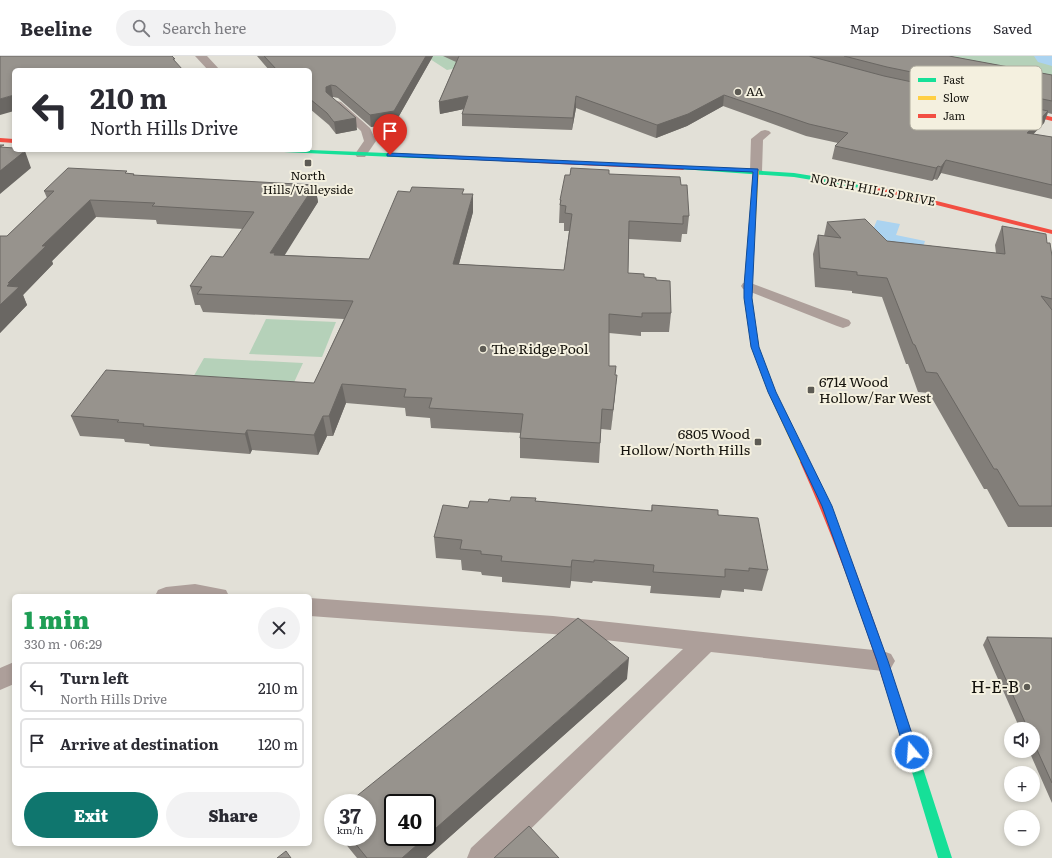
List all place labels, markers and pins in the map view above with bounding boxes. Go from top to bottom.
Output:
place label: AA [746,82,764,100]
marker: AA [733,87,743,97]
pin [373,114,407,155]
marker: North Hills/Valleyside [303,158,313,168]
place label: North Hills/Valleyside [263,166,353,198]
place label: The Ridge Pool [491,338,589,358]
marker: The Ridge Pool [478,344,488,354]
place label: 6714 Wood Hollow/Far West [819,371,932,407]
marker: 6714 Wood Hollow/Far West [806,385,816,395]
place label: 6805 Wood Hollow/North Hills [620,423,750,459]
marker: 6805 Wood Hollow/North Hills [753,437,763,447]
place label: H-E-B [971,673,1019,698]
marker: H-E-B [1022,682,1032,692]

